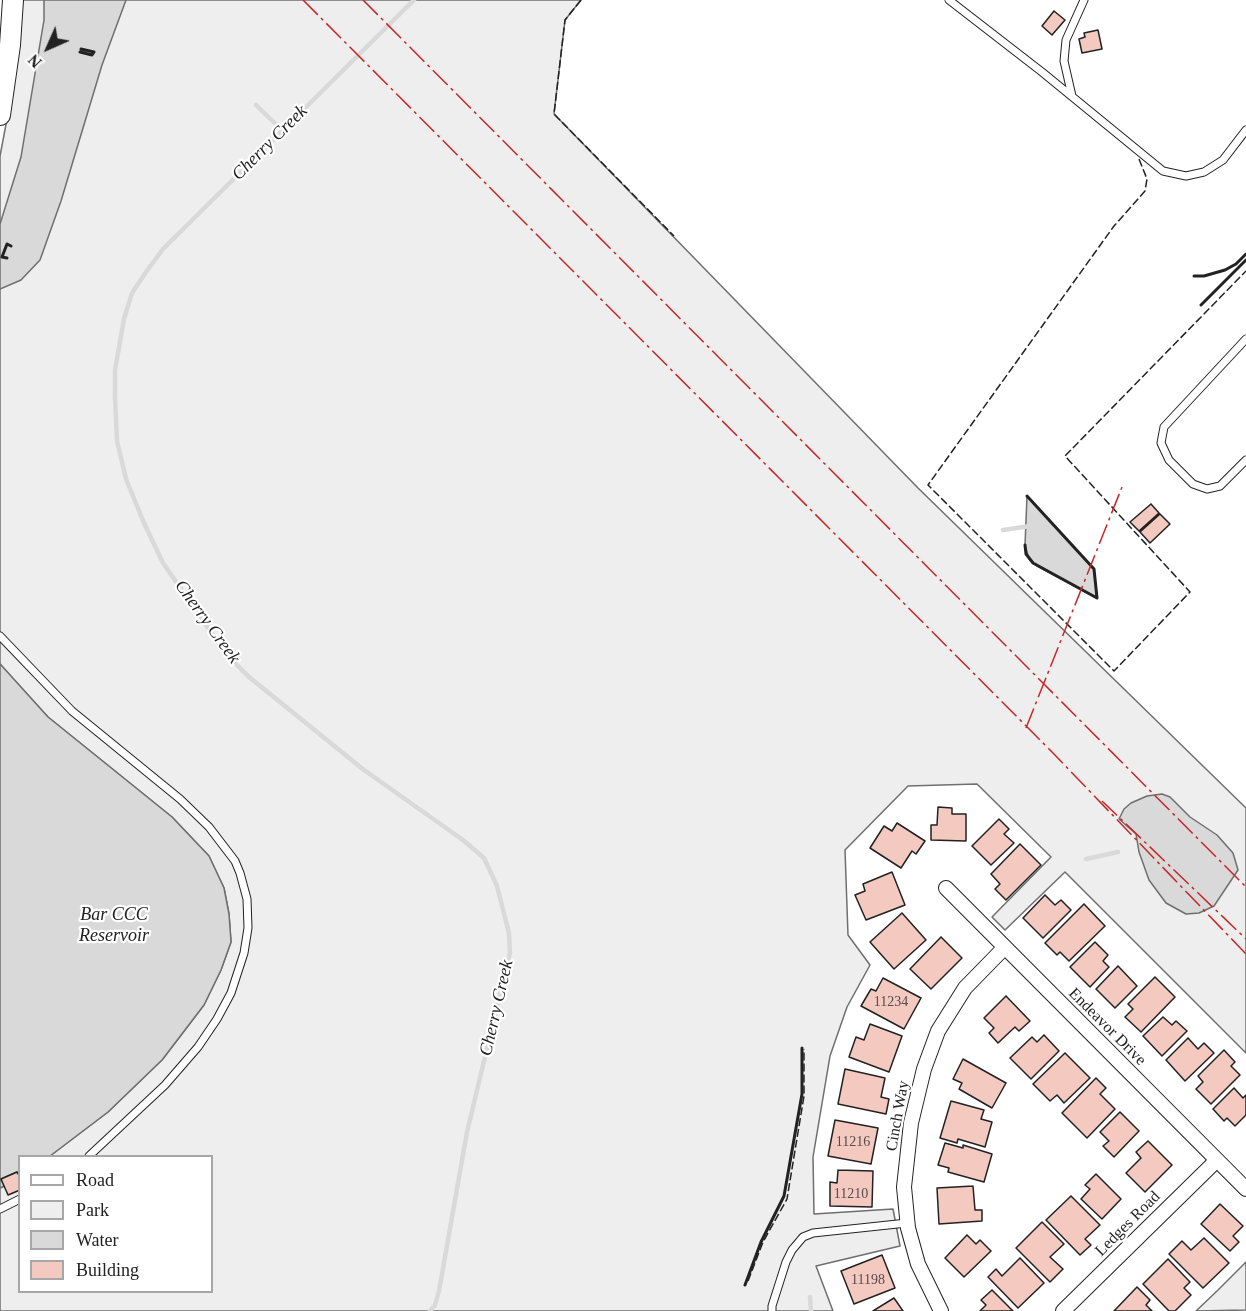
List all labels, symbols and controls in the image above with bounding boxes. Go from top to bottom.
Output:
north arrow [18,18,78,78]
text: N [25,51,45,71]
water label: Cherry Creek [228,101,312,185]
water label: Cherry Creek [170,576,244,668]
water label: Bar CCC Reservoir [79,904,149,946]
water label: Cherry Creek [475,958,519,1058]
street label: Endeavor Drive [1064,984,1150,1070]
house number: 11234 [874,994,908,1010]
street label: Cinch Way [882,1079,914,1153]
house number: 11216 [836,1134,870,1150]
legend [18,1155,213,1293]
text: Road [76,1170,114,1190]
house number: 11210 [834,1186,868,1202]
street label: Ledges Road [1092,1188,1164,1260]
text: Park [76,1200,109,1220]
text: Water [76,1230,119,1250]
text: Building [76,1260,139,1280]
house number: 11198 [851,1272,885,1288]

